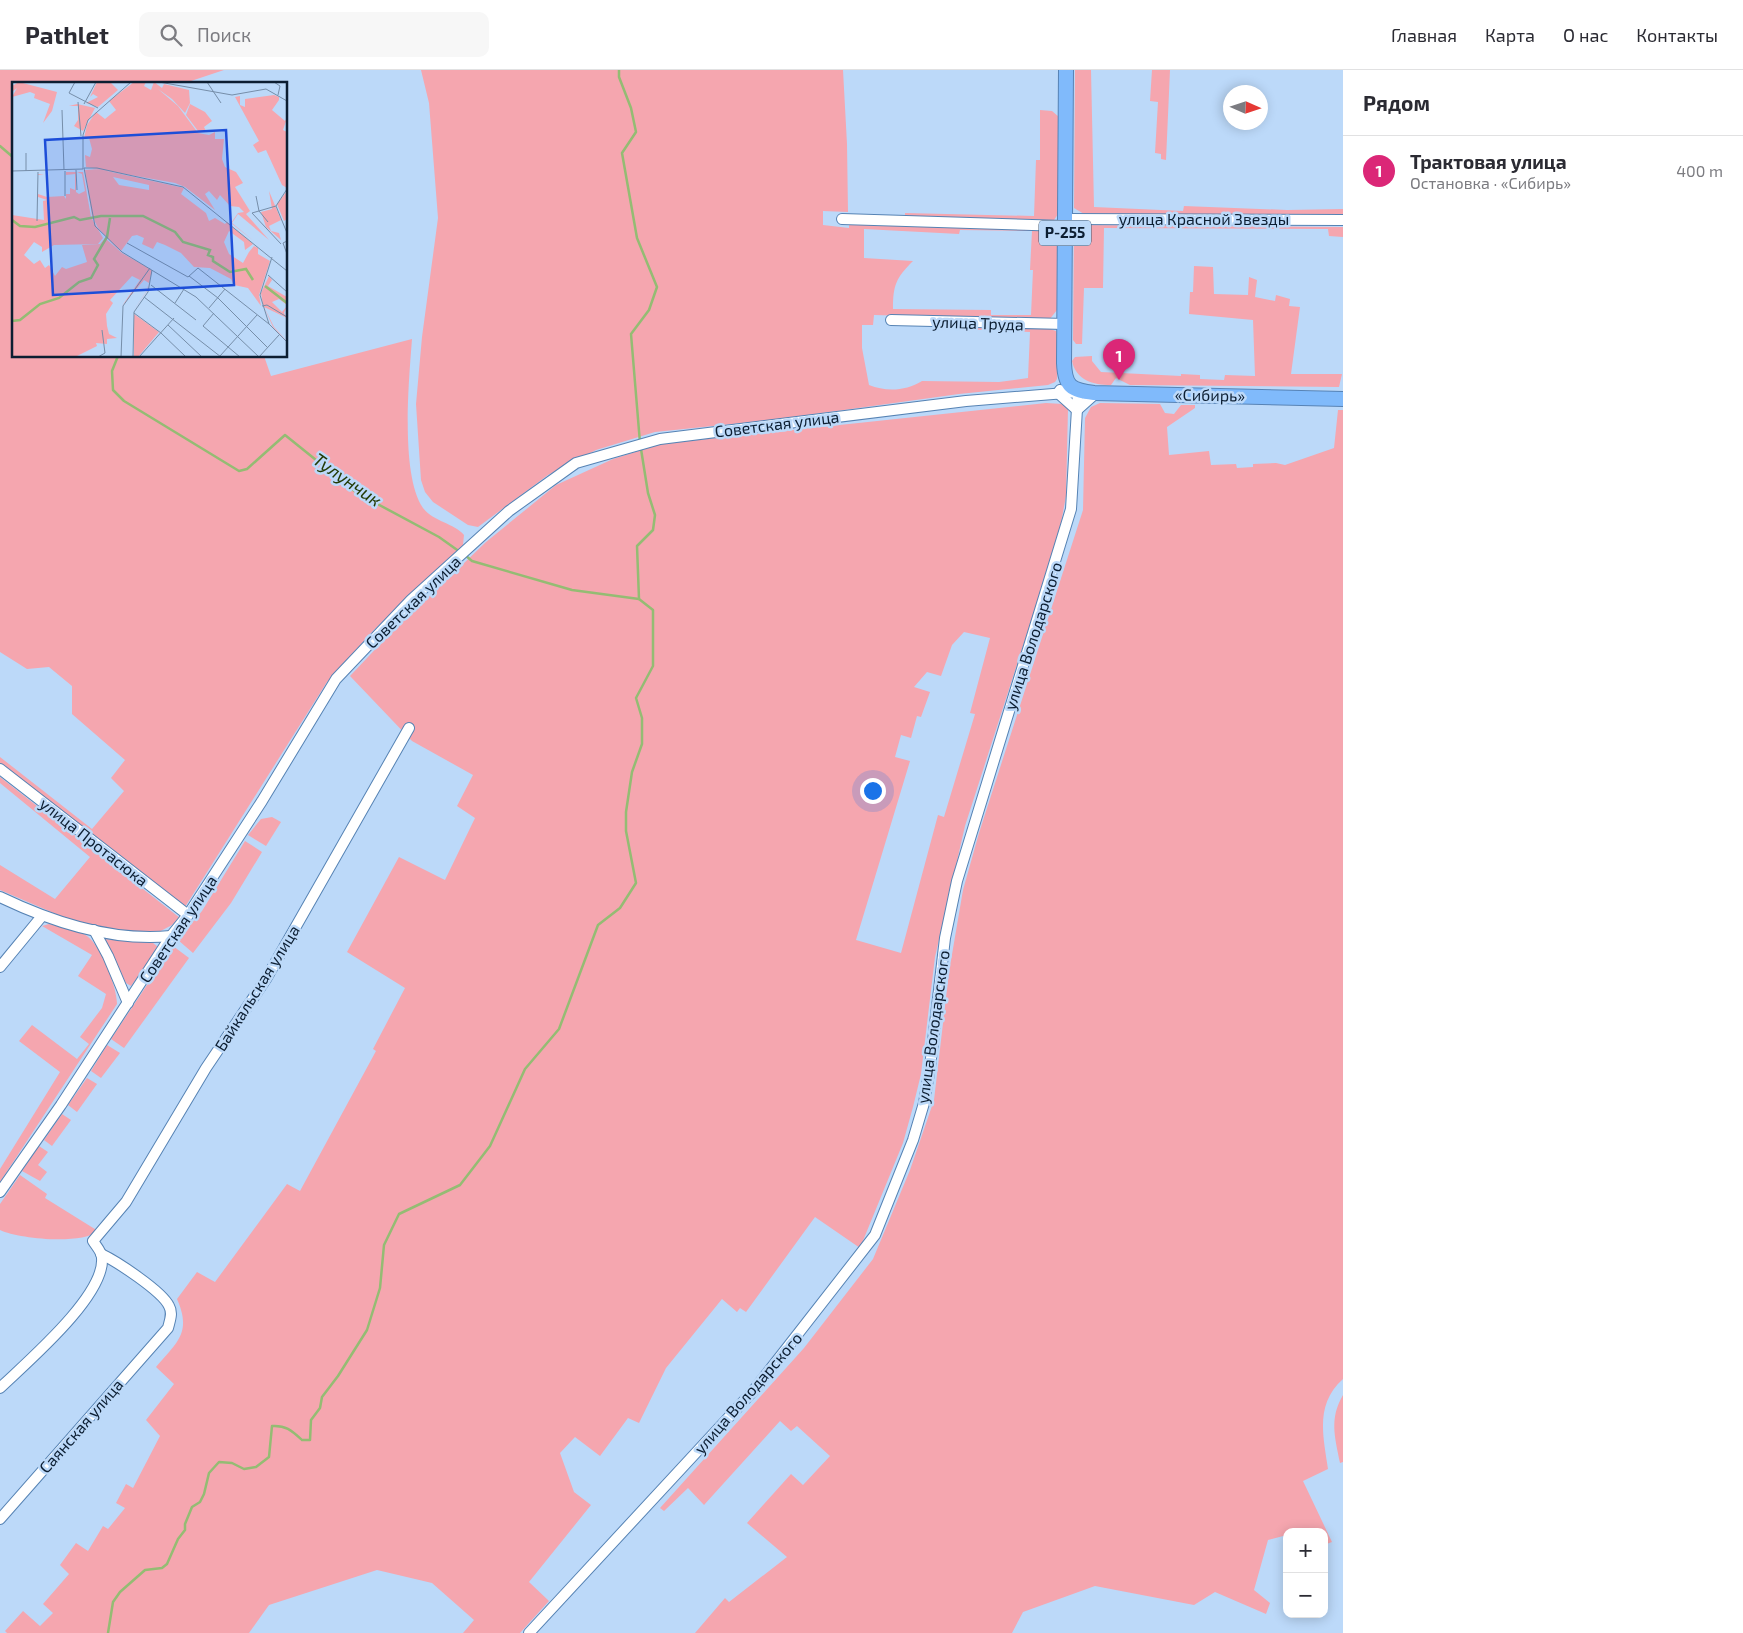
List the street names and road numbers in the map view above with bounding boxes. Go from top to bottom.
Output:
street label: улица Красной Звезды [1119,209,1289,229]
road number: Р-255 [1039,220,1091,246]
street label: улица Труда [932,311,1024,335]
street label: «Сибирь» [1175,384,1245,405]
street label: Советская улица [714,406,840,442]
street label: Советская улица [361,551,465,653]
street label: улица Володарского [1000,559,1066,713]
street label: улица Протасюка [36,793,152,891]
street label: Советская улица [135,871,221,987]
street label: Байкальская улица [210,921,304,1055]
street label: улица Володарского [912,949,954,1105]
street label: улица Володарского [690,1328,806,1458]
street label: Саянская улица [35,1375,127,1477]

